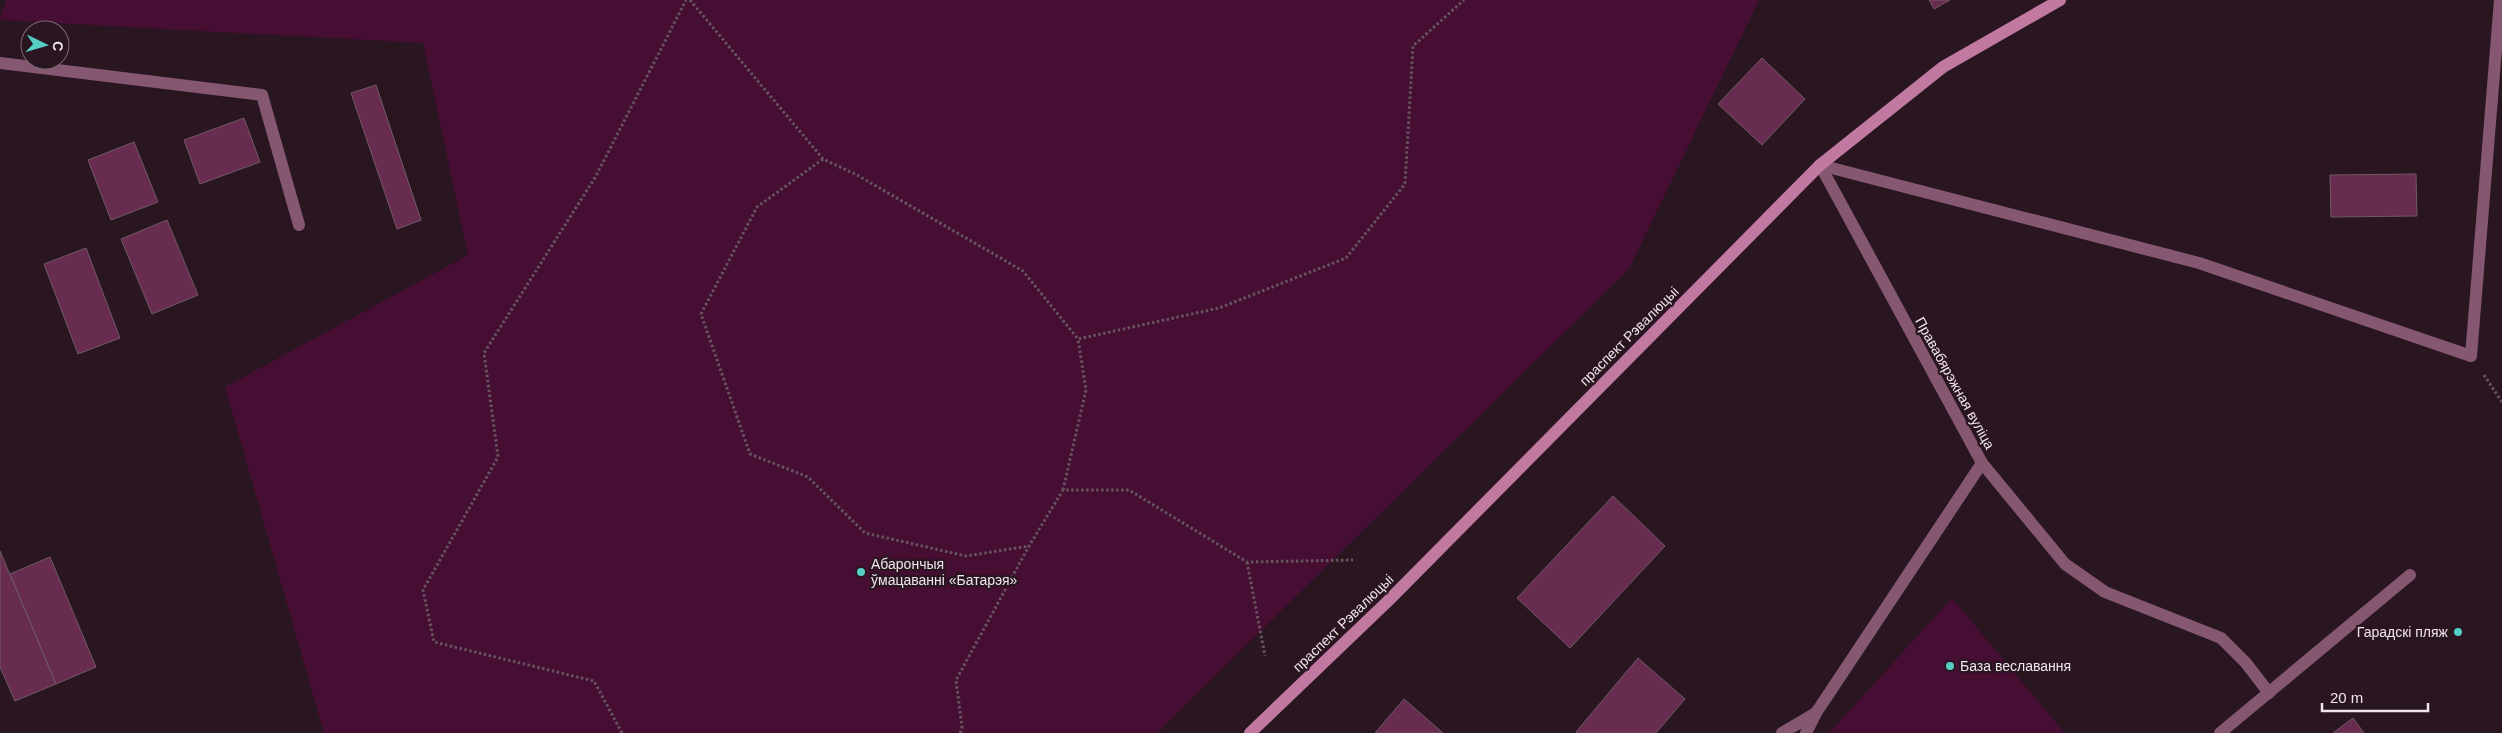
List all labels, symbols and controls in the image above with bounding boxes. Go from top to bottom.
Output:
north arrow [20,20,70,70]
text: С [50,40,66,52]
street label: праспект Рэвалюцыі [1576,283,1682,389]
street label: Правабярэжная вуліца [1912,314,1998,452]
place label: Абарончыя ўмацаванні «Батарэя» [871,556,1018,588]
marker: Абарончыя ўмацаванні «Батарэя» [855,566,867,578]
street label: праспект Рэвалюцыі [1290,571,1396,675]
place label: Гарадскі пляж [2357,624,2449,640]
marker: Гарадскі пляж [2452,626,2464,638]
place label: База веславання [1960,658,2071,674]
marker: База веславання [1944,660,1956,672]
scale bar [2322,680,2428,712]
text: 20 m [2330,689,2363,706]

